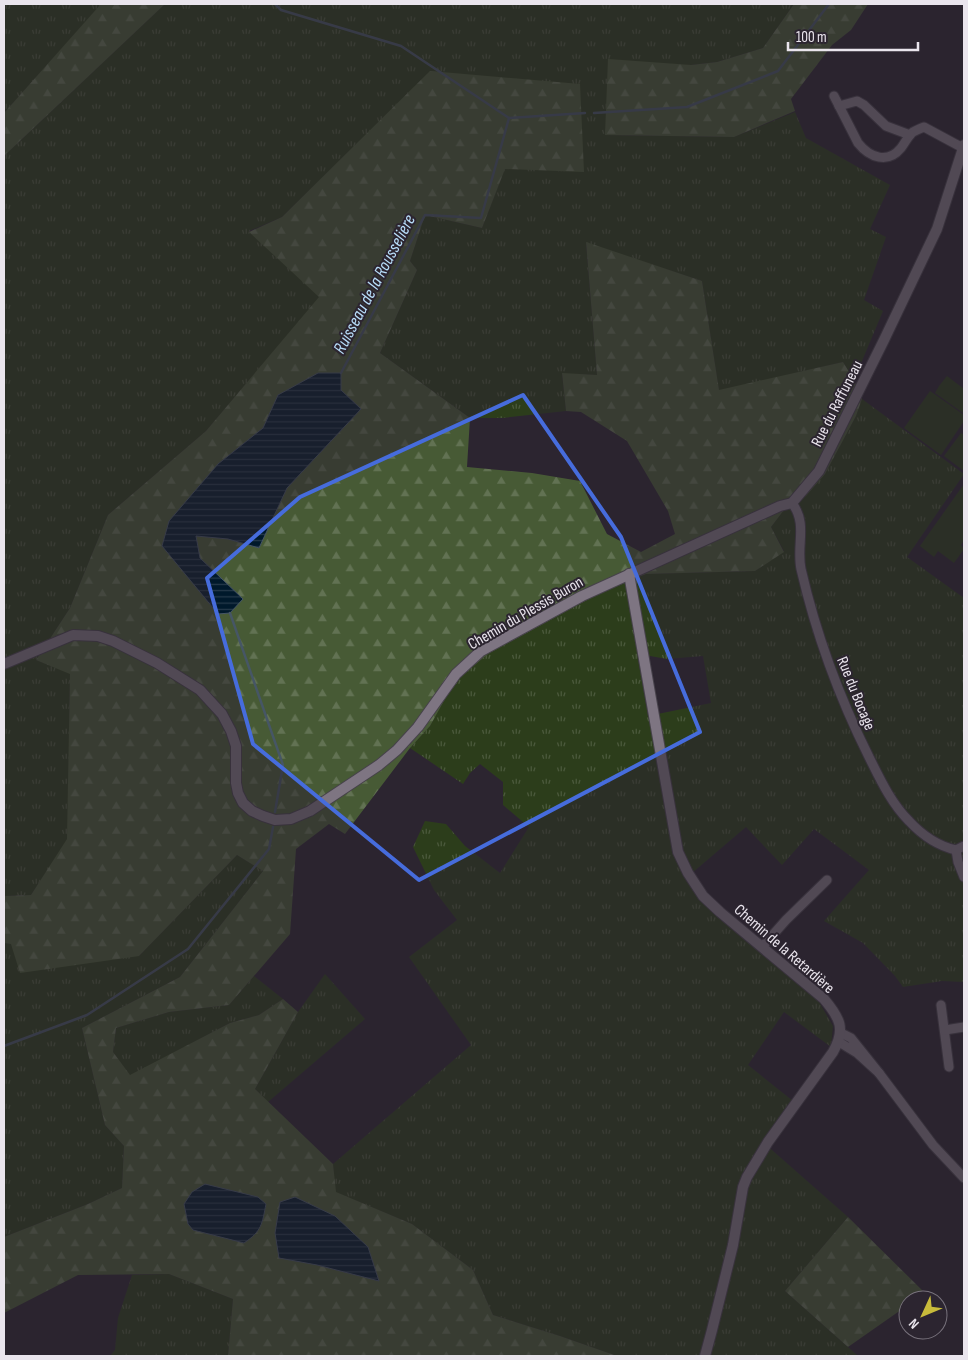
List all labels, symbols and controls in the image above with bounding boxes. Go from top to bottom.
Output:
scale bar [788,20,918,52]
text: 100 m [796,28,827,47]
water label: Ruisseau de la Rousselière [329,211,420,357]
street label: Rue du Raffuneau [807,357,867,450]
street label: Chemin du Plessis Buron [465,573,587,654]
street label: Rue du Bocage [832,654,879,733]
street label: Chemin de la Retardière [730,900,838,998]
north arrow [898,1290,948,1340]
text: N [905,1315,923,1332]

